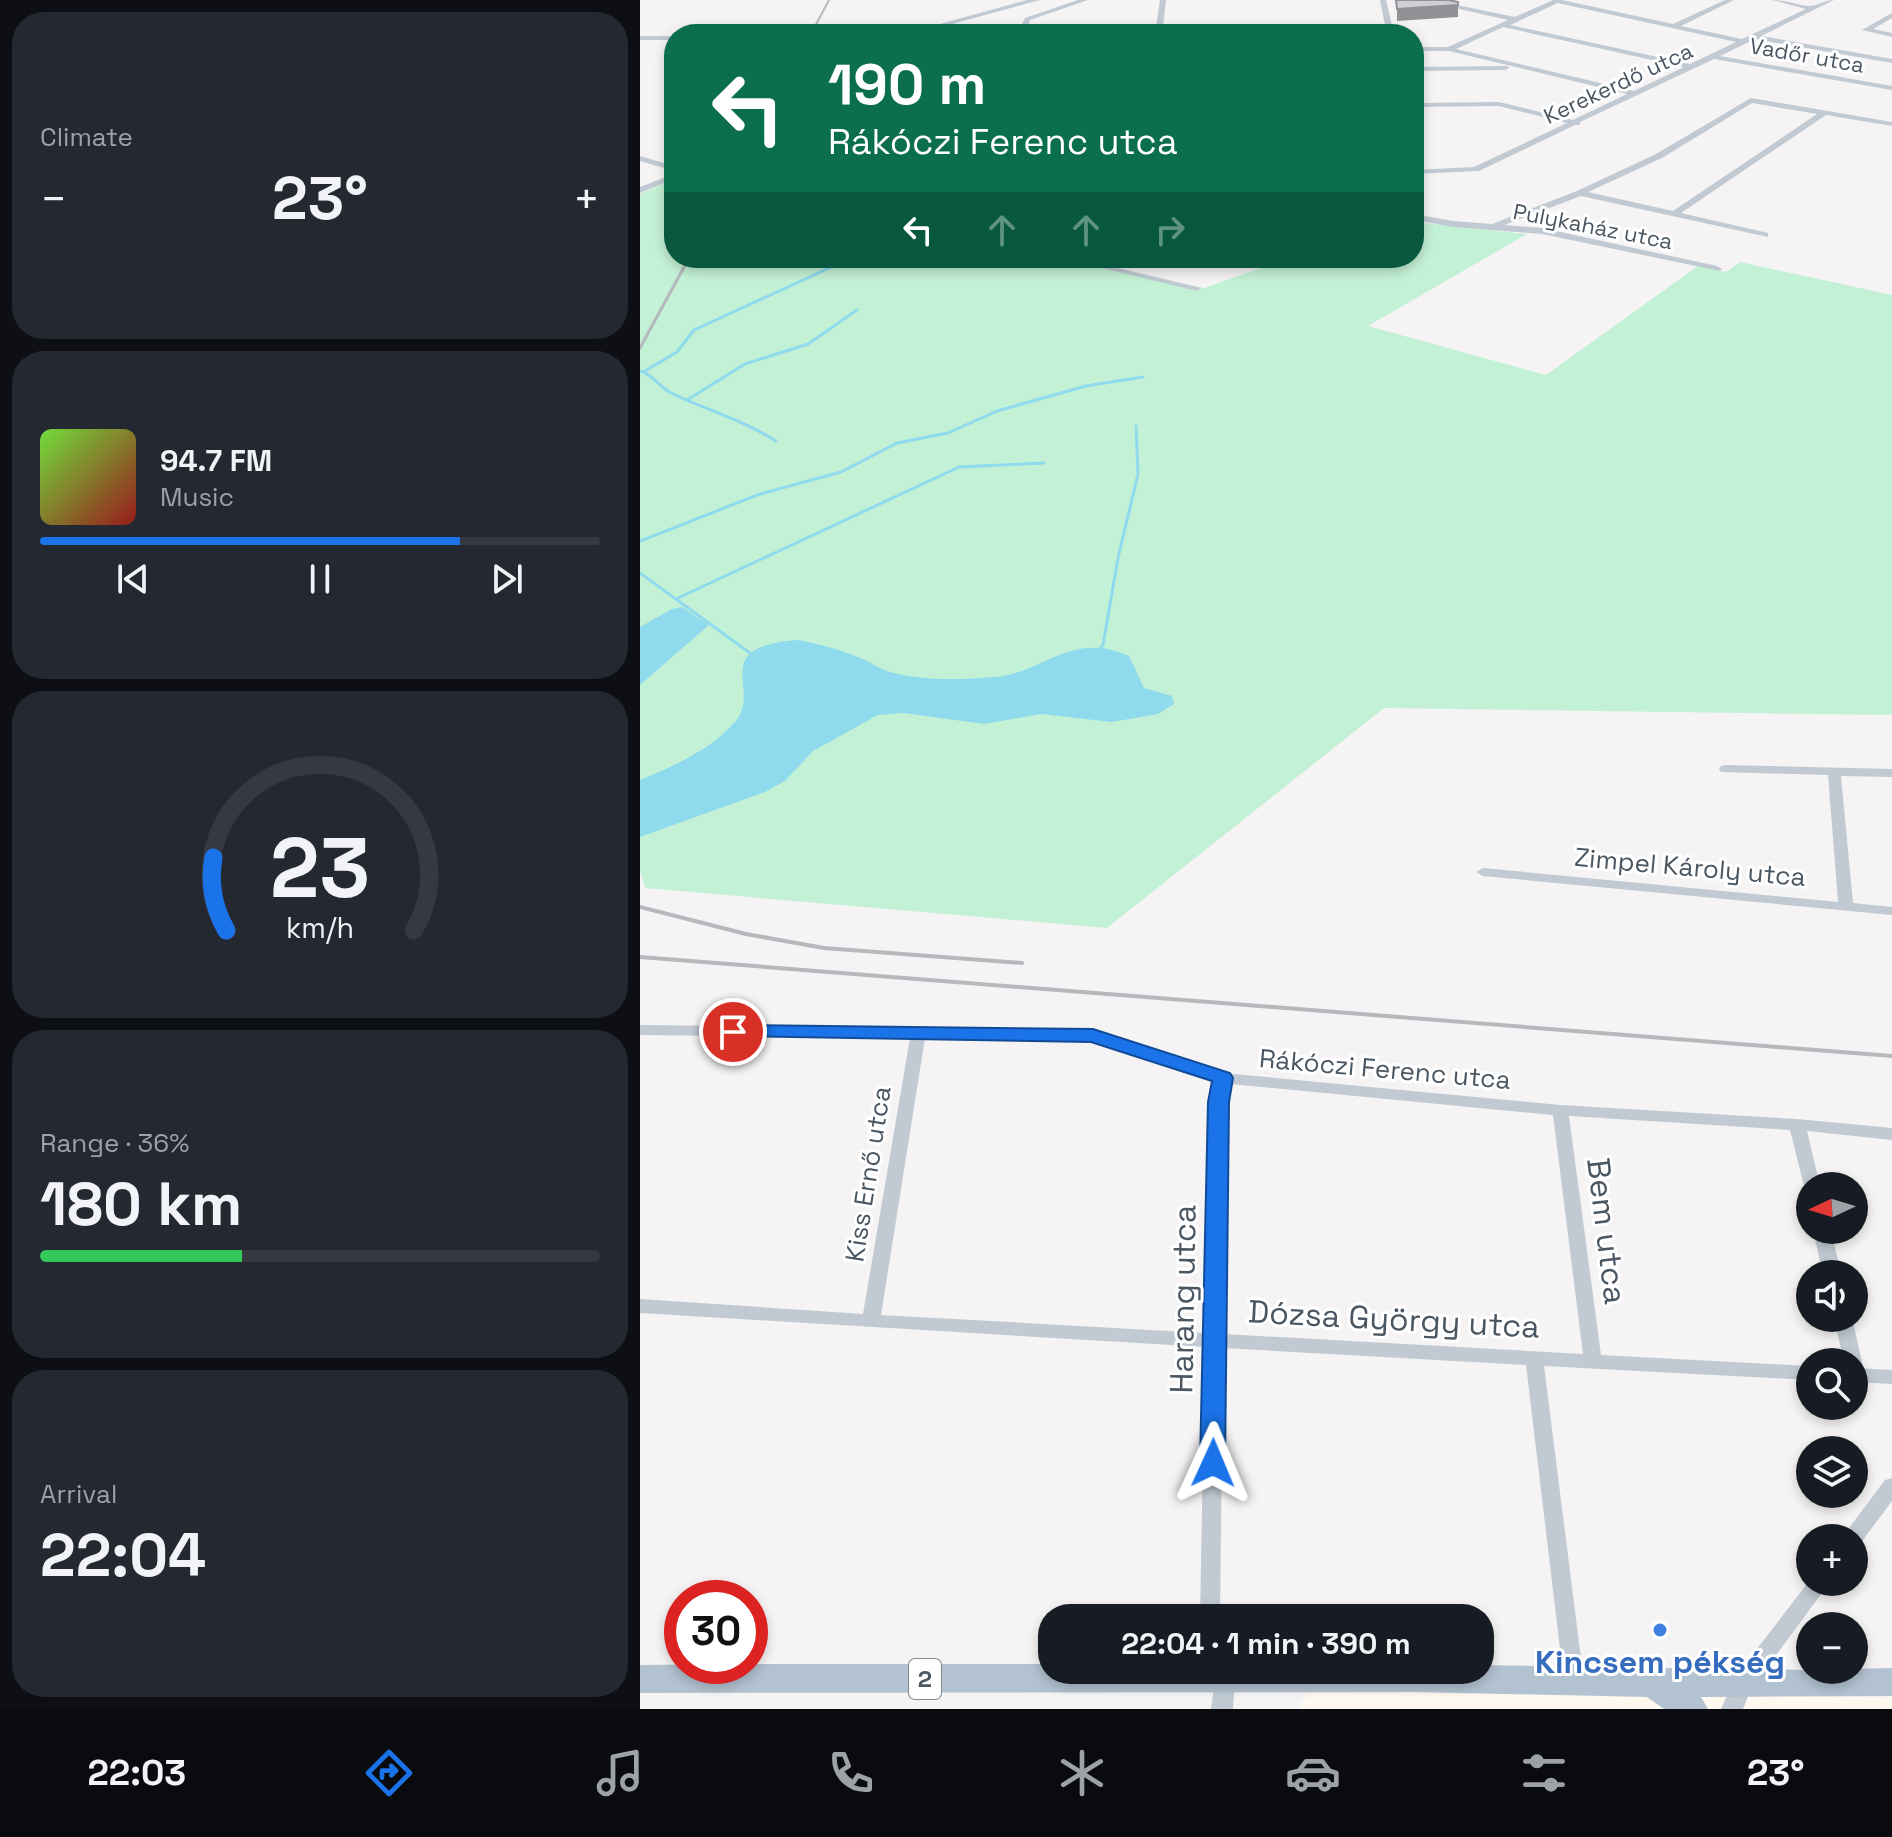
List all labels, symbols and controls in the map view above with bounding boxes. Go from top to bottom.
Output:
street label: Vadőr utca [1747,31,1867,79]
street label: Kerekerdő utca [1539,36,1697,130]
text: 190 m [828,49,986,120]
icon: left [696,56,800,160]
text: Rákóczi Ferenc utca [828,119,1178,165]
text: Climate [40,120,133,154]
text: 23° [272,160,368,237]
text: − [40,171,67,227]
text: + [573,171,600,227]
street label: Pulykaház utca [1511,197,1676,255]
icon: left [896,208,940,252]
icon: ahead [980,208,1024,252]
icon: ahead [1064,208,1108,252]
icon: right [1148,208,1192,252]
text: 94.7 FM [160,441,272,480]
text: Music [160,480,234,514]
icon: previous [111,557,155,601]
icon: pause [298,557,342,601]
icon: next [485,557,529,601]
text: 23 [270,814,370,920]
street label: Zimpel Károly utca [1573,840,1807,894]
text: km/h [286,910,354,946]
pin [699,998,767,1066]
icon: arrive [711,1010,755,1054]
street label: Rákóczi Ferenc utca [1258,1041,1512,1097]
street label: Kiss Ernő utca [837,1084,899,1264]
text: Range · 36% [40,1126,189,1160]
street label: Bem utca [1578,1156,1636,1306]
text: 180 km [40,1166,242,1243]
north arrow [1796,1172,1868,1244]
map controls [1796,1172,1868,1684]
street label: Harang utca [1161,1204,1205,1394]
button: sound [1796,1260,1868,1332]
street label: Dózsa György utca [1247,1291,1541,1347]
button: search [1796,1348,1868,1420]
position arrow [1171,1421,1255,1505]
button: layers [1796,1436,1868,1508]
text: Arrival [40,1477,117,1511]
text: 22:04 [40,1517,206,1594]
button: + [1796,1524,1868,1596]
speed limit sign: 30 [664,1580,768,1684]
button: − [1796,1612,1868,1684]
marker: Kincsem pékség [1651,1621,1669,1639]
text: 22:04 · 1 min · 390 m [1121,1624,1411,1663]
place label: Kincsem pékség [1535,1642,1785,1682]
road number: 2 [909,1659,941,1699]
icon: directions [361,1745,417,1801]
icon: music [592,1745,648,1801]
icon: phone [823,1745,879,1801]
icon: climate [1054,1745,1110,1801]
icon: car [1285,1745,1341,1801]
icon: filters [1516,1745,1572,1801]
text: 22:03 [87,1750,186,1796]
text: 23° [1747,1750,1804,1796]

